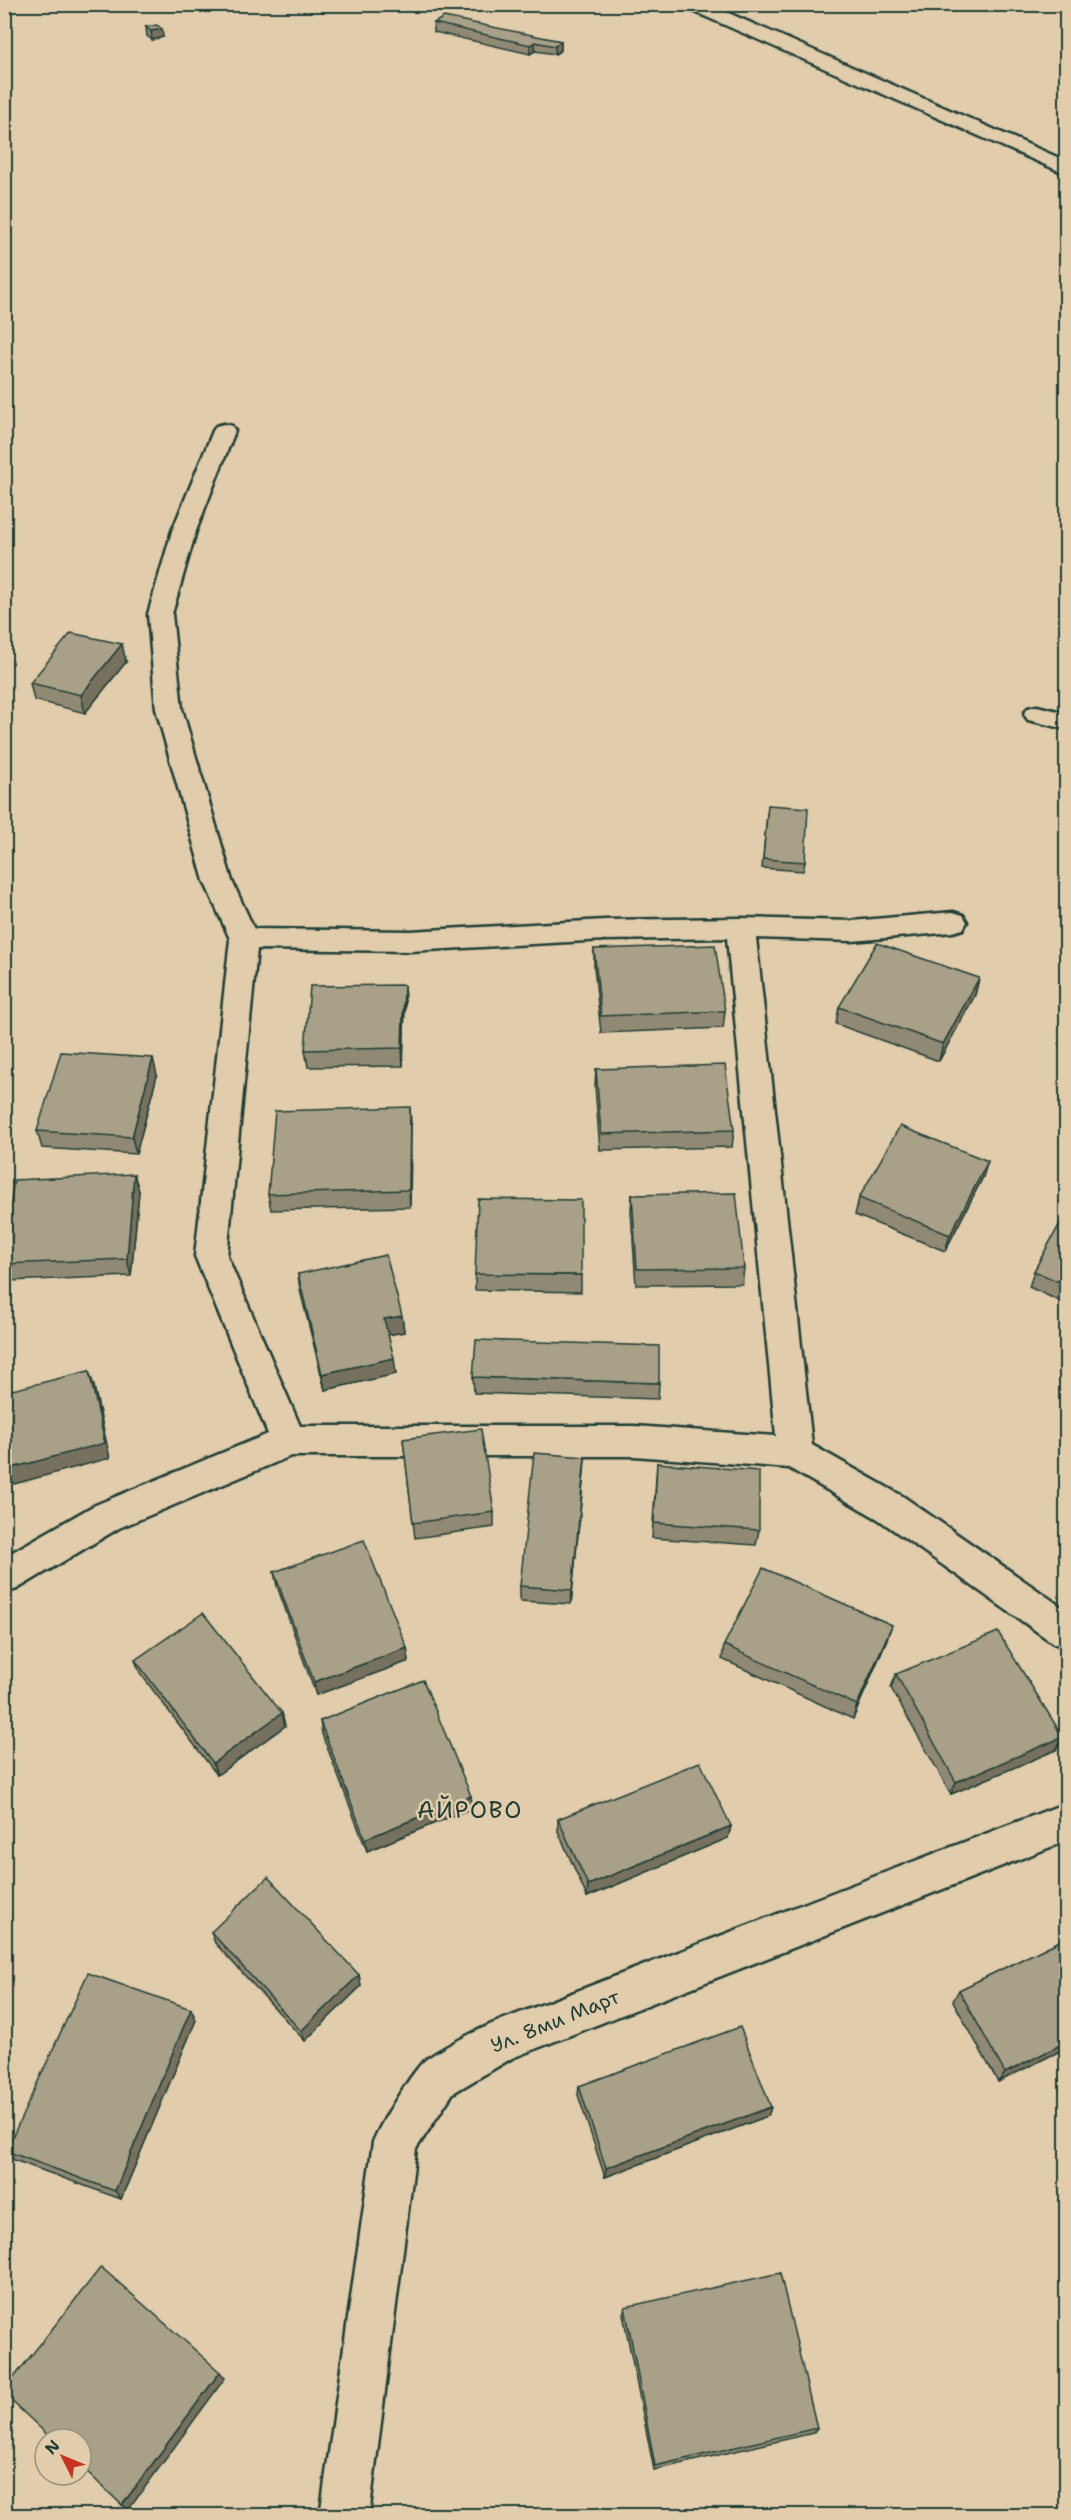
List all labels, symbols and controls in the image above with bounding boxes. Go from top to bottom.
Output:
district label: АЙРОВО [417,1794,523,1826]
street label: Ул. 8ми Март [487,1983,624,2059]
north arrow [33,2427,93,2487]
text: N [40,2435,64,2459]

